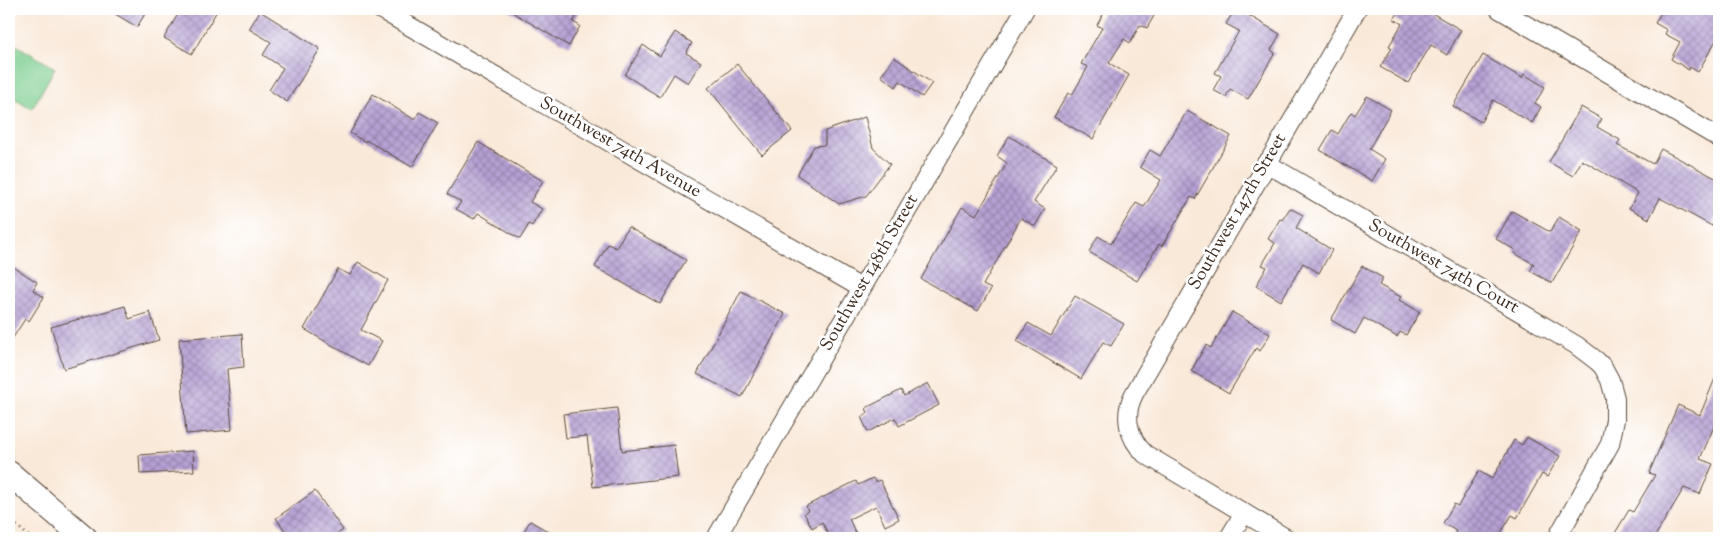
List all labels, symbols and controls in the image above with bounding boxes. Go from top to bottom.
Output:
street label: Southwest 74th Avenue [534,91,706,205]
street label: Southwest 147th Street [1182,129,1294,295]
street label: Southwest 148th Street [814,190,926,356]
street label: Southwest 74th Court [1363,213,1523,321]

